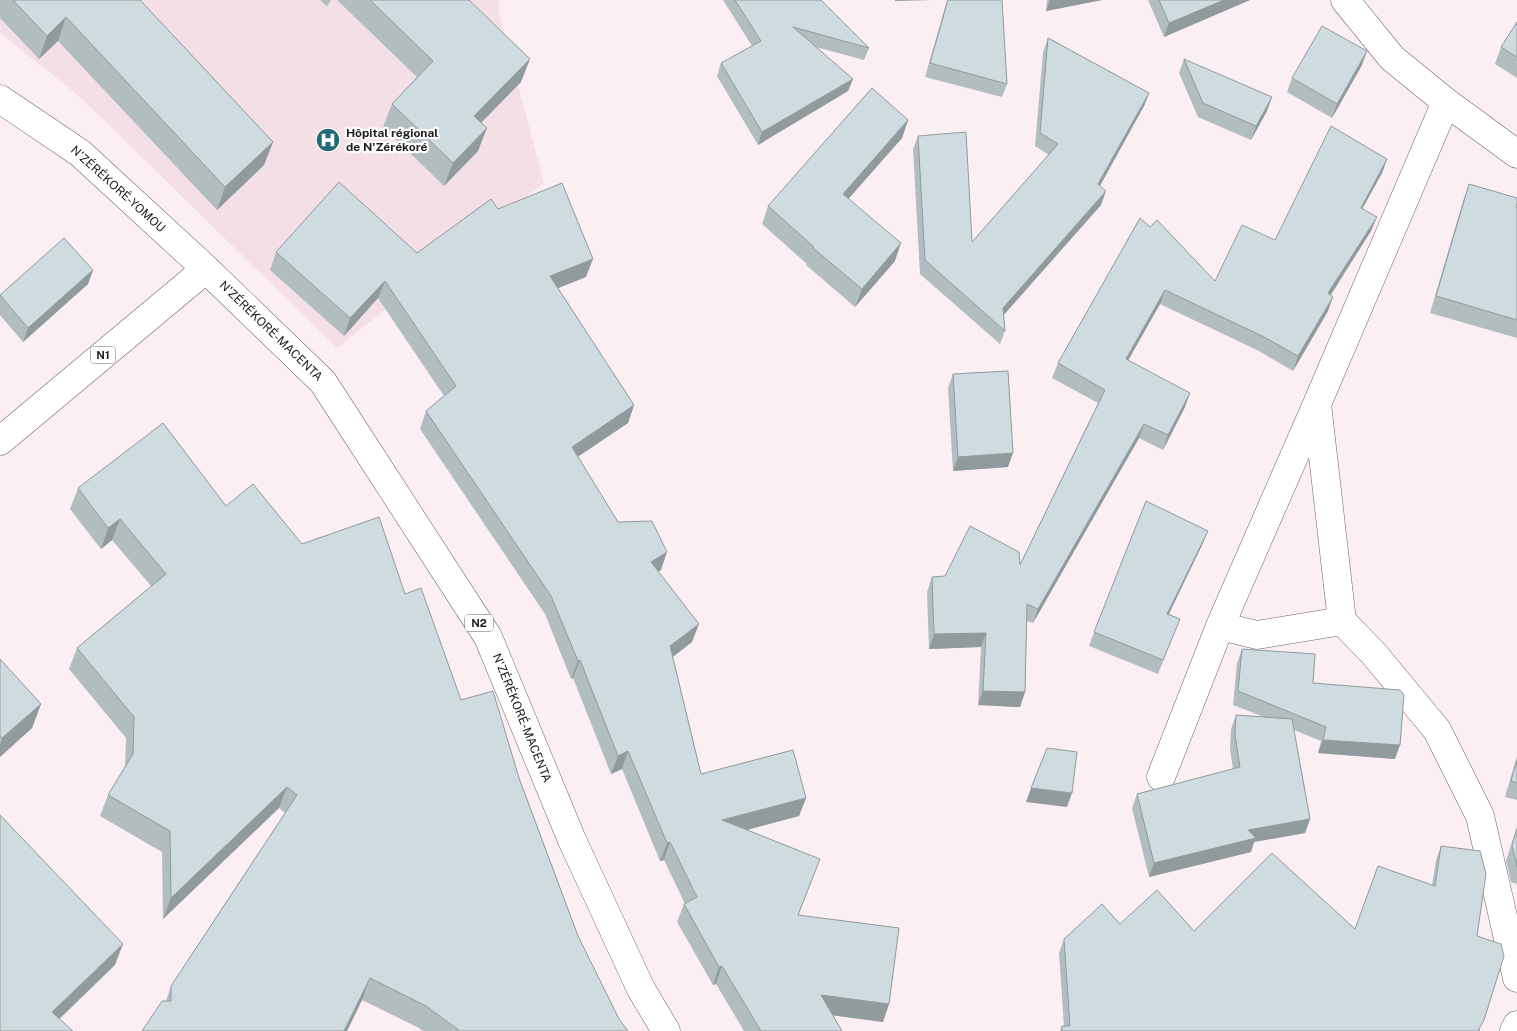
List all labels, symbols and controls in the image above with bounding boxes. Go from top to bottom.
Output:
place label: Hôpital régional de N'Zérékoré [346,126,438,154]
hospital icon: Hôpital régional de N'Zérékoré [315,127,341,153]
street label: N'ZÉRÉKORÉ-YOMOU [68,143,168,235]
street label: N'ZÉRÉKORÉ-MACENTA [217,278,326,384]
road number: N1 [90,346,116,364]
road number: N2 [465,614,493,632]
street label: N'ZÉRÉKORÉ-MACENTA [490,651,554,785]

